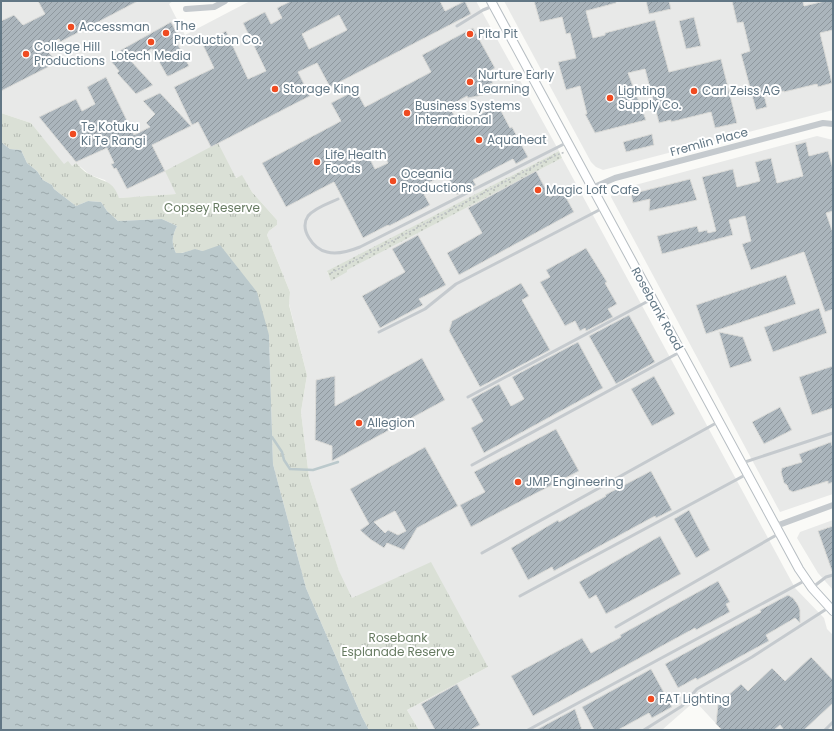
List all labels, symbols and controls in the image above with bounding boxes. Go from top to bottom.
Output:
place label: The Production Co. [174,17,262,48]
place label: Accessman [79,18,150,35]
marker: Accessman [66,22,76,32]
place label: Pita Pit [478,25,518,42]
marker: The Production Co. [161,28,171,38]
marker: Pita Pit [465,29,475,39]
marker: Lotech Media [146,37,156,47]
place label: College Hill Productions [34,38,105,69]
place label: Lotech Media [111,47,191,64]
marker: College Hill Productions [21,49,31,59]
place label: Nurture Early Learning [478,66,554,97]
marker: Nurture Early Learning [465,77,475,87]
place label: Storage King [283,80,359,97]
place label: Lighting Supply Co. [618,82,681,113]
place label: Carl Zeiss AG [702,82,780,99]
marker: Storage King [270,84,280,94]
marker: Carl Zeiss AG [689,86,699,96]
marker: Lighting Supply Co. [605,93,615,103]
place label: Business Systems International [415,97,521,128]
marker: Business Systems International [402,108,412,118]
place label: Te Kotuku Ki Te Rangi [81,118,146,149]
street label: Fremlin Place [668,123,750,160]
marker: Te Kotuku Ki Te Rangi [68,129,78,139]
place label: Aquaheat [487,131,547,148]
marker: Aquaheat [474,135,484,145]
place label: Life Health Foods [325,146,387,177]
marker: Life Health Foods [312,157,322,167]
place label: Oceania Productions [401,165,472,196]
marker: Oceania Productions [388,176,398,186]
place label: Magic Loft Cafe [546,181,639,198]
marker: Magic Loft Cafe [533,185,543,195]
park label: Copsey Reserve [164,199,260,216]
street label: Rosebank Road [627,264,687,354]
place label: Allegion [367,414,415,431]
marker: Allegion [354,418,364,428]
place label: JMP Engineering [526,473,624,490]
marker: JMP Engineering [513,477,523,487]
park label: Rosebank Esplanade Reserve [341,629,455,660]
place label: FAT Lighting [659,690,730,707]
marker: FAT Lighting [646,694,656,704]

